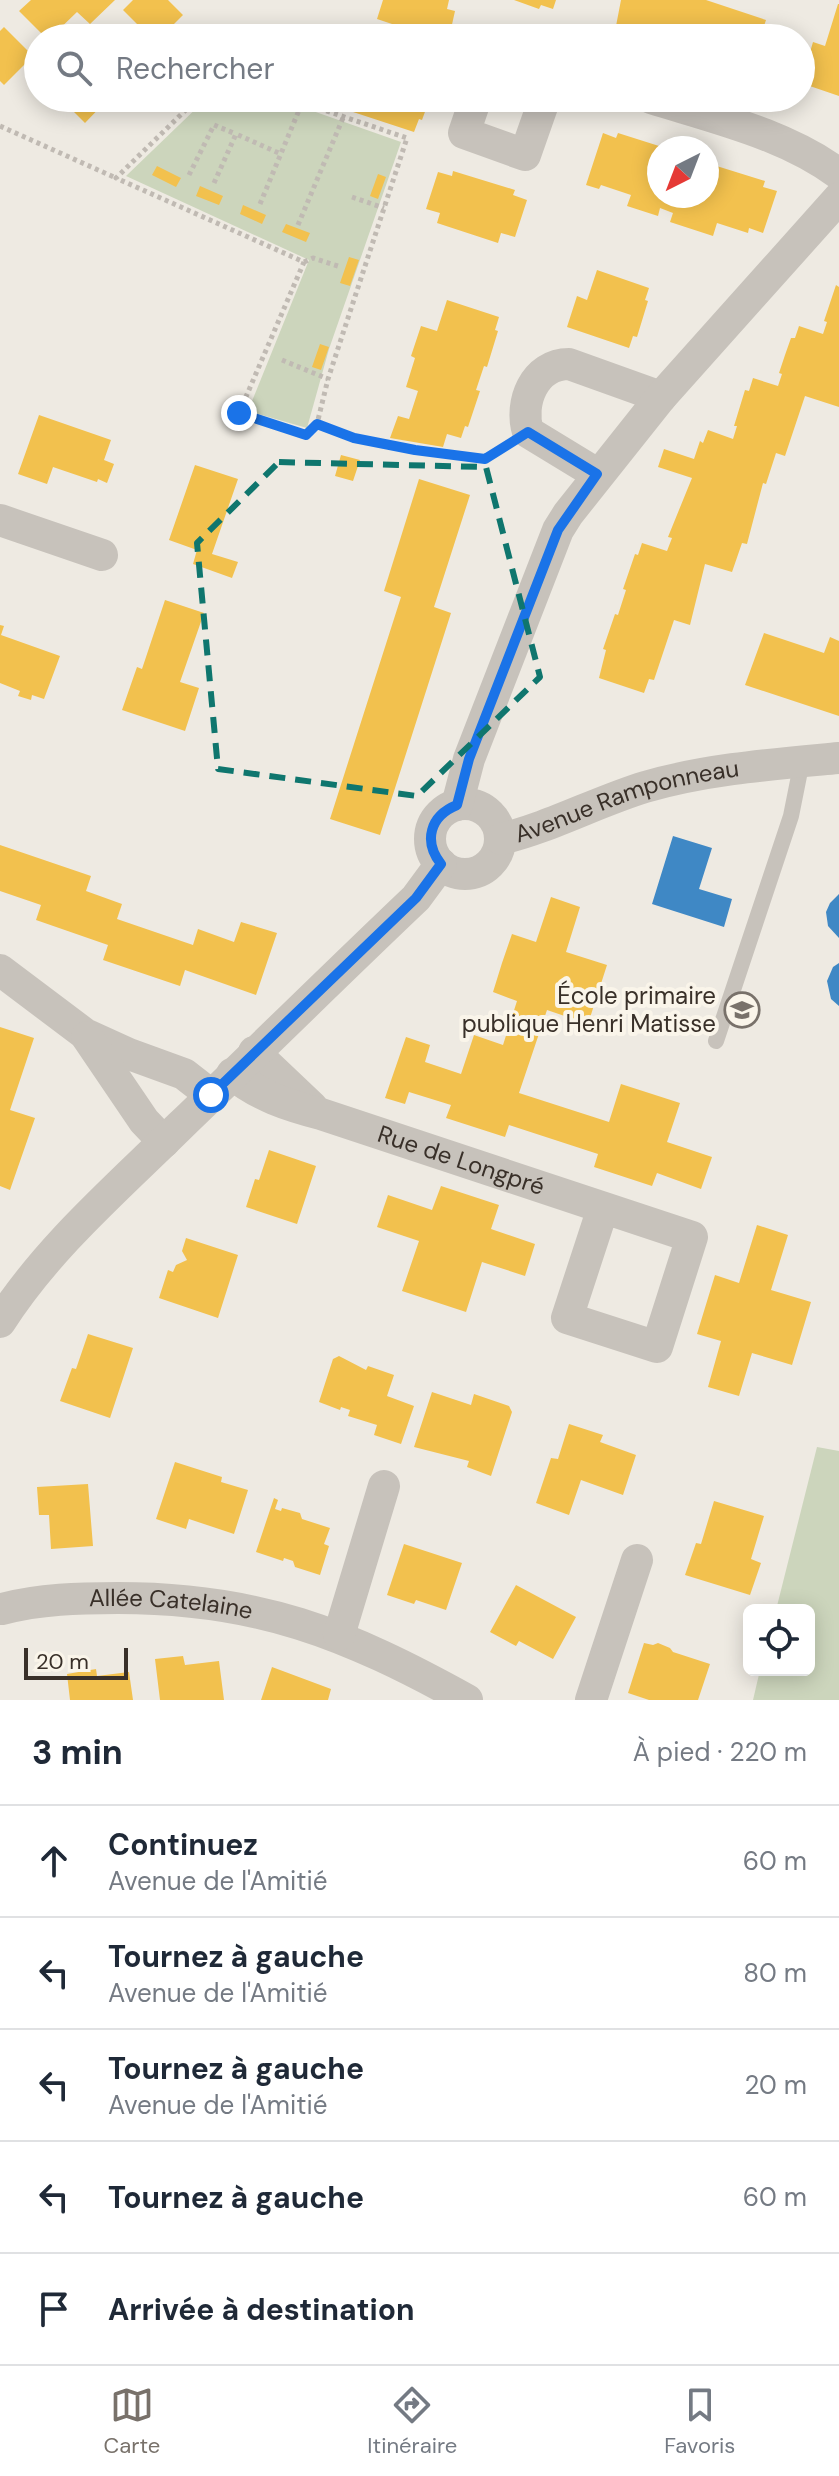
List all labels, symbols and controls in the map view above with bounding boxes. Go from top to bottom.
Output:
search box [24,24,815,112]
icon: search [52,46,96,90]
text: Rechercher [116,49,275,88]
north arrow [647,136,719,208]
route end [221,395,257,431]
street label: Avenue Ramponneau [511,752,741,849]
place label: École primaire publique Henri Matisse [462,980,716,1039]
school or university icon: École primaire publique Henri Matisse [723,991,761,1029]
route start [193,1077,229,1113]
street label: Rue de Longpré [374,1118,549,1202]
street label: Allée Catelaine [89,1582,256,1626]
map controls [743,1604,815,1676]
button: locate [743,1604,815,1676]
scale bar [24,1644,128,1680]
text: 20 m [36,1647,89,1676]
text: 3 min [32,1730,123,1775]
text: À pied · 220 m [633,1735,807,1769]
text: Continuez [108,1825,258,1864]
icon: ahead [32,1839,76,1883]
text: 60 m [743,1844,807,1878]
text: Avenue de l'Amitié [108,1864,327,1898]
text: Tournez à gauche [108,1937,364,1976]
icon: left [32,1951,76,1995]
text: 80 m [743,1956,807,1990]
text: Avenue de l'Amitié [108,1976,327,2010]
text: Tournez à gauche [108,2049,364,2088]
icon: left [32,2063,76,2107]
text: 20 m [744,2068,807,2102]
text: Avenue de l'Amitié [108,2088,327,2122]
icon: left [32,2175,76,2219]
text: Tournez à gauche [108,2178,364,2217]
text: 60 m [743,2180,807,2214]
icon: arrive [32,2287,76,2331]
text: Arrivée à destination [108,2290,414,2329]
tab: Carte [104,2383,160,2460]
tab: Itinéraire [367,2383,457,2460]
tab: Favoris [664,2383,735,2460]

